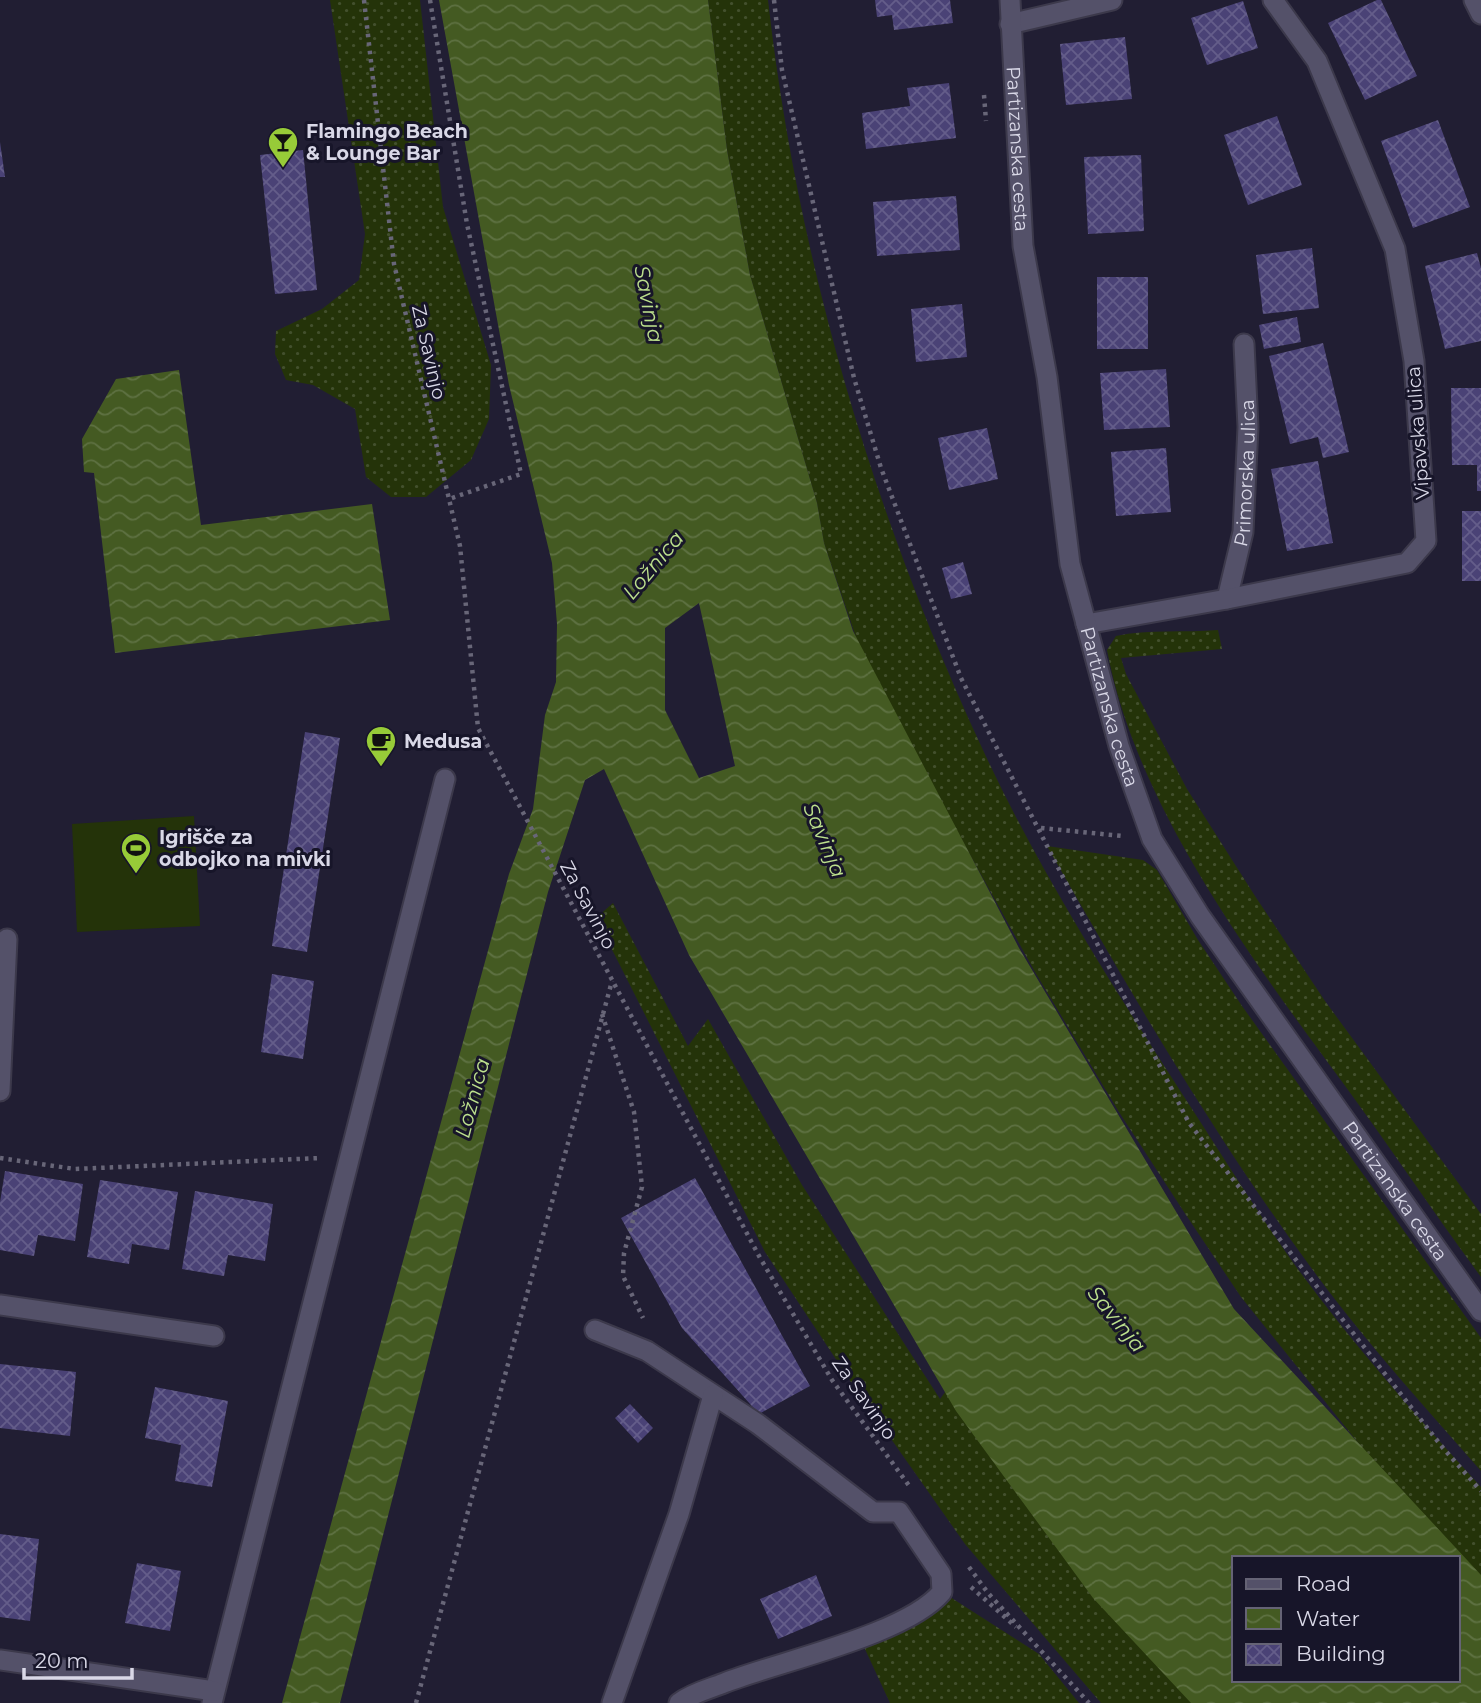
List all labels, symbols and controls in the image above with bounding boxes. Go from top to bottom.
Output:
street label: Partizanska cesta [1002,65,1034,232]
place label: Flamingo Beach & Lounge Bar [306,120,468,165]
bar icon: Flamingo Beach & Lounge Bar [266,125,300,169]
water label: Savinja [629,263,669,345]
street label: Za Savinjo [407,302,451,402]
street label: Vipavska ulica [1402,366,1434,500]
street label: Primorska ulica [1228,399,1260,549]
water label: Ložnica [617,526,689,604]
street label: Partizanska cesta [1076,624,1144,790]
cafe icon: Medusa [364,724,398,768]
place label: Medusa [404,730,482,753]
water label: Savinja [798,799,852,881]
place label: Igrišče za odbojko na mivki [159,826,331,871]
sports icon: Igrišče za odbojko na mivki [119,831,153,875]
street label: Za Savinjo [555,857,621,953]
water label: Ložnica [449,1055,495,1141]
street label: Partizanska cesta [1338,1117,1453,1265]
water label: Savinja [1083,1281,1151,1357]
street label: Za Savinjo [827,1352,901,1444]
legend [1232,1556,1460,1682]
text: Road [1296,1571,1351,1596]
text: Water [1296,1606,1360,1631]
scale bar [24,1636,133,1680]
text: Building [1296,1641,1386,1666]
text: 20 m [35,1648,89,1673]

